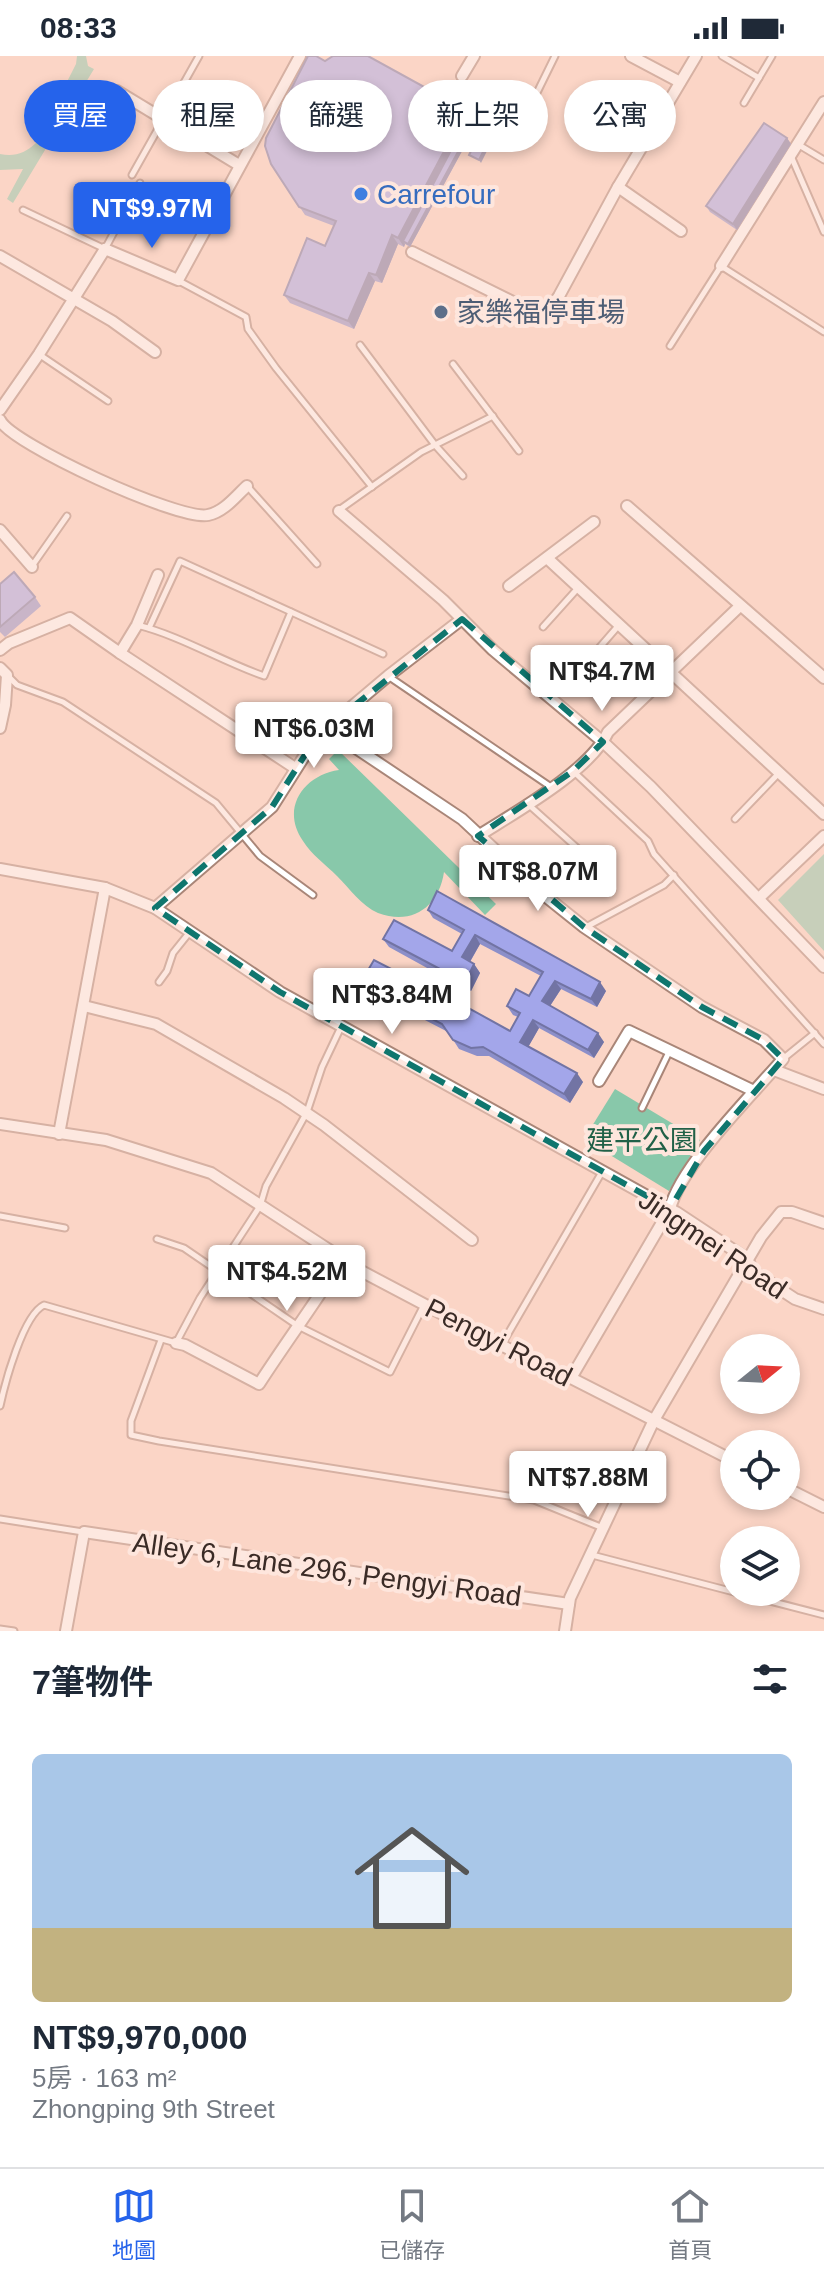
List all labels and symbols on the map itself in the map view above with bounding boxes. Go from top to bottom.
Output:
place label: Carrefour [377,179,495,210]
pin: NT$9.97M [69,182,235,250]
marker: Carrefour [352,185,370,203]
place label: 家樂福停車場 [457,297,625,328]
marker: 家樂福停車場 [432,303,450,321]
pin: NT$4.7M [528,645,676,713]
pin: NT$6.03M [231,702,397,770]
pin: NT$8.07M [455,845,621,913]
pin: NT$3.84M [309,968,475,1036]
park label: 建平公園 [586,1125,698,1156]
street label: Jingmei Road [633,1184,792,1305]
pin: NT$4.52M [204,1245,370,1313]
street label: Pengyi Road [420,1292,577,1393]
north arrow [720,1334,800,1414]
pin: NT$7.88M [505,1451,671,1519]
street label: Alley 6, Lane 296, Pengyi Road [131,1527,523,1612]

